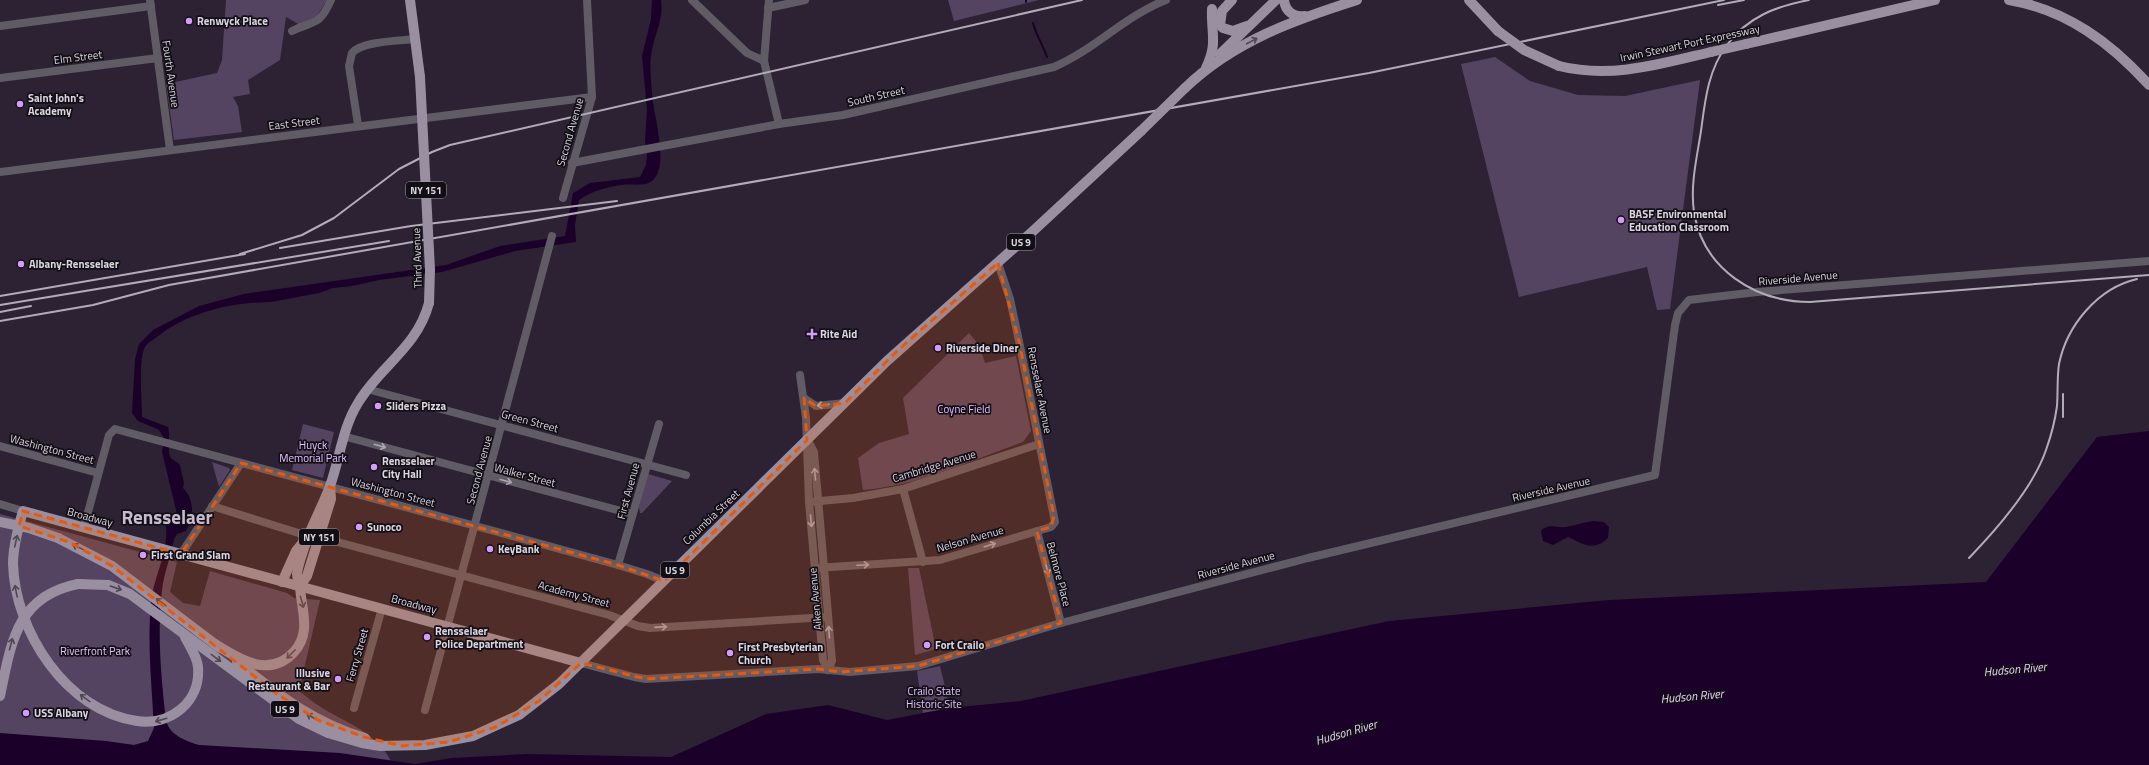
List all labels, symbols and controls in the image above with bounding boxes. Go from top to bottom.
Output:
place label: Renwyck Place [197,13,268,29]
marker: Renwyck Place [184,16,194,26]
street label: Irwin Stewart Port Expressway [1619,20,1762,66]
one-way arrow [1245,37,1257,45]
street label: Fourth Avenue [158,39,184,109]
street label: Elm Street [53,46,103,68]
street label: South Street [846,82,906,110]
place label: Saint John's Academy [28,90,84,119]
street label: Second Avenue [553,95,588,168]
marker: Saint John's Academy [15,99,25,109]
street label: East Street [268,112,321,134]
road number: NY 151 [406,182,446,198]
place label: BASF Environmental Education Classroom [1629,206,1729,235]
marker: BASF Environmental Education Classroom [1616,215,1626,225]
street label: Third Avenue [408,227,426,288]
road number: US 9 [1007,234,1035,250]
place label: Albany-Rensselaer [29,256,119,272]
marker: Albany-Rensselaer [16,259,26,269]
street label: Riverside Avenue [1758,267,1839,289]
place label: Rite Aid [820,326,857,342]
marker: Rite Aid [807,329,817,339]
place label: Riverside Diner [946,340,1019,356]
marker: Riverside Diner [933,343,943,353]
street label: Rensselaer Avenue [1024,345,1056,435]
place label: Sliders Pizza [386,398,446,414]
marker: Sliders Pizza [373,401,383,411]
one-way arrow [817,401,830,409]
park label: Coyne Field [938,401,991,417]
street label: Green Street [500,406,560,436]
street label: Washington Street [8,430,96,468]
street label: Second Avenue [462,433,496,506]
park label: Huyck Memorial Park [279,437,347,466]
one-way arrow [374,443,387,450]
street label: Cambridge Avenue [890,446,978,486]
place label: Rensselaer City Hall [382,453,435,482]
street label: Walker Street [493,459,558,491]
street label: First Avenue [613,461,643,521]
marker: Rensselaer City Hall [369,462,379,472]
one-way arrow [812,468,819,481]
street label: Riverside Avenue [1510,472,1592,506]
street label: Washington Street [349,473,437,511]
one-way arrow [499,478,512,485]
street label: Columbia Street [679,486,743,548]
district label: Rensselaer [121,502,213,531]
street label: Broadway [65,503,115,531]
one-way arrow [807,514,814,527]
place label: Sunoco [367,519,402,535]
marker: Sunoco [354,522,364,532]
street label: Nelson Avenue [935,522,1006,556]
road number: NY 151 [299,529,339,545]
one-way arrow [12,535,20,548]
street label: Belmore Place [1043,540,1075,609]
place label: KeyBank [498,541,540,557]
one-way arrow [984,541,997,548]
one-way arrow [72,543,84,550]
marker: KeyBank [485,544,495,554]
place label: First Grand Slam [151,547,230,563]
street label: Riverside Avenue [1196,547,1277,583]
marker: First Grand Slam [138,550,148,560]
road number: US 9 [661,562,689,578]
one-way arrow [856,562,869,569]
one-way arrow [1043,562,1051,575]
street label: Aiken Avenue [804,567,826,631]
street label: Academy Street [536,577,612,611]
one-way arrow [12,585,20,598]
one-way arrow [109,585,122,592]
street label: Broadway [389,590,439,618]
one-way arrow [299,596,306,609]
one-way arrow [155,598,166,606]
place label: Rensselaer Police Department [435,623,523,652]
one-way arrow [654,624,667,631]
street label: Ferry Street [342,626,372,684]
one-way arrow [826,626,833,639]
marker: Rensselaer Police Department [422,632,432,642]
place label: Fort Crailo [935,637,985,653]
one-way arrow [8,638,15,651]
place label: First Presbyterian Church [738,639,823,668]
marker: Fort Crailo [922,640,932,650]
park label: Riverfront Park [60,643,131,659]
marker: First Presbyterian Church [725,648,735,658]
one-way arrow [286,649,296,659]
one-way arrow [211,653,222,662]
water label: Hudson River [1983,657,2049,681]
place label: Illusive Restaurant & Bar [248,665,330,694]
marker: Illusive Restaurant & Bar [333,674,343,684]
park label: Crailo State Historic Site [906,683,962,712]
water label: Hudson River [1660,684,1726,708]
one-way arrow [79,694,90,702]
road number: US 9 [271,701,299,717]
place label: USS Albany [34,705,89,721]
marker: USS Albany [21,708,31,718]
one-way arrow [306,712,318,720]
water label: Hudson River [1313,714,1381,750]
one-way arrow [155,716,168,724]

